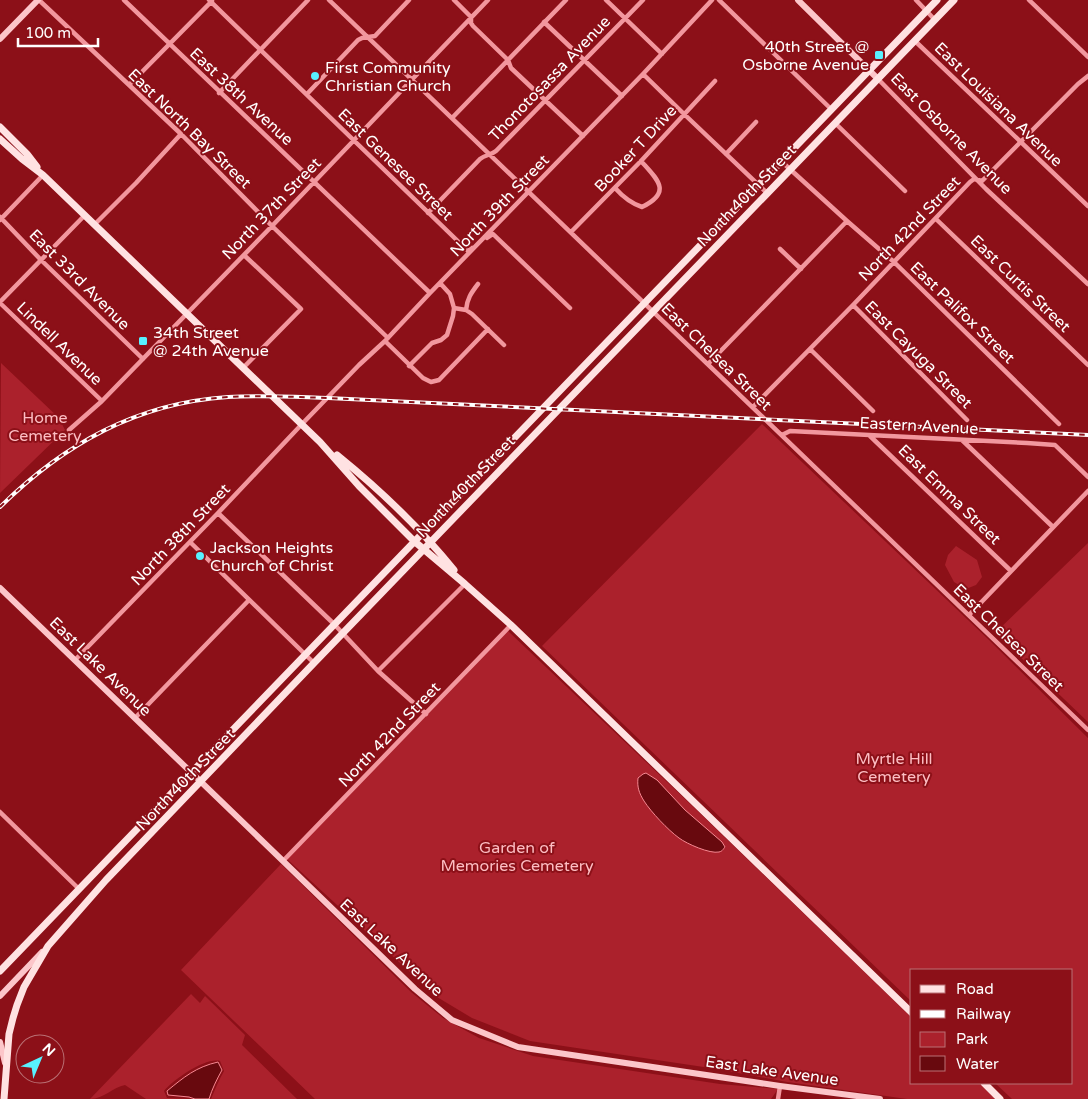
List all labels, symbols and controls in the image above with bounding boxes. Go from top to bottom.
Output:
street label: Thonotosassa Avenue [485,12,615,146]
scale bar [18,15,98,47]
text: 100 m [25,24,71,42]
place label: 40th Street @ Osborne Avenue [742,37,869,75]
street label: East Louisiana Avenue [930,38,1067,171]
street label: East 38th Avenue [185,44,297,150]
marker: 40th Street @ Osborne Avenue [873,49,885,61]
place label: First Community Christian Church [325,58,451,96]
street label: East North Bay Street [123,65,255,193]
street label: East Osborne Avenue [886,69,1016,199]
marker: First Community Christian Church [309,70,321,82]
street label: Booker T Drive [590,101,681,196]
street label: East Genesee Street [333,105,457,225]
street label: North 40th Street [693,140,801,251]
street label: North 39th Street [446,150,554,261]
street label: North 37th Street [218,153,326,264]
street label: North 42nd Street [854,172,965,285]
street label: East 33rd Avenue [25,225,134,334]
street label: East Curtis Street [966,231,1075,337]
street label: East Palifox Street [906,258,1019,368]
street label: East Cayuga Street [860,297,976,413]
street label: Lindell Avenue [12,298,106,390]
street label: East Chelsea Street [657,299,776,415]
place label: 34th Street @ 24th Avenue [153,323,269,361]
marker: 34th Street @ 24th Avenue [137,335,149,347]
park label: Home Cemetery [8,408,82,446]
street label: Eastern Avenue [859,413,979,439]
street label: North 40th Street [412,431,520,542]
street label: East Emma Street [894,441,1005,549]
street label: North 38th Street [127,479,235,590]
place label: Jackson Heights Church of Christ [210,538,334,576]
marker: Jackson Heights Church of Christ [194,550,206,562]
street label: East Chelsea Street [949,580,1068,696]
street label: East Lake Avenue [45,613,156,721]
street label: North 42nd Street [334,678,445,791]
street label: North 40th Street [132,724,240,835]
park label: Myrtle Hill Cemetery [855,749,933,787]
park label: Garden of Memories Cemetery [440,838,594,876]
street label: East Lake Avenue [335,895,447,1001]
legend [910,969,1073,1084]
text: Road [956,980,994,998]
text: Railway [956,1005,1011,1023]
text: Park [956,1030,988,1048]
north arrow [15,1034,65,1084]
text: N [39,1040,59,1060]
street label: East Lake Avenue [704,1052,840,1090]
text: Water [956,1055,999,1073]

